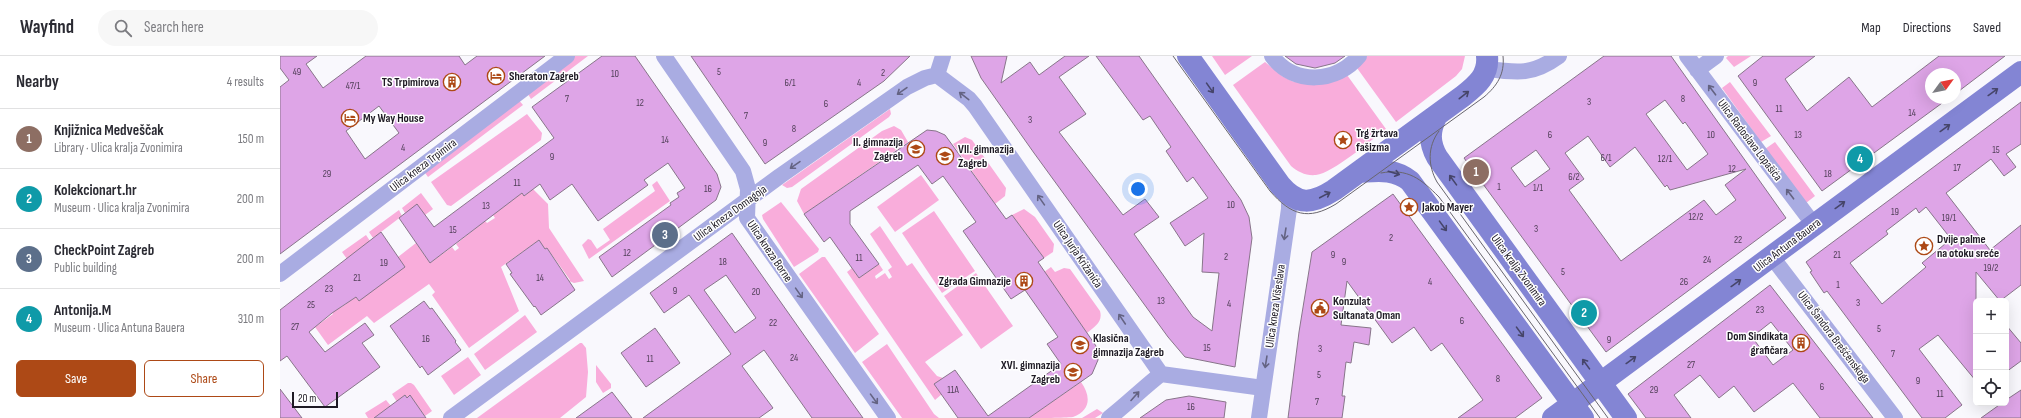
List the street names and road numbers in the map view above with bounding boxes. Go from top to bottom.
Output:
street label: Ulica Radoslava Lopašića [1714,96,1785,184]
street label: Ulica kneza Trpimira [387,135,460,195]
street label: Ulica kneza Domagoja [691,182,770,245]
street label: Ulica Antuna Bauera [1751,215,1824,276]
street label: Ulica kneza Borne [744,218,796,285]
street label: Ulica Jurja Križanića [1050,218,1106,291]
street label: Ulica kralja Zvonimira [1488,232,1550,309]
street label: Ulica kneza Višeslava [1262,263,1289,349]
street label: Ulica Šandora Brešćenskoga [1794,288,1873,387]

